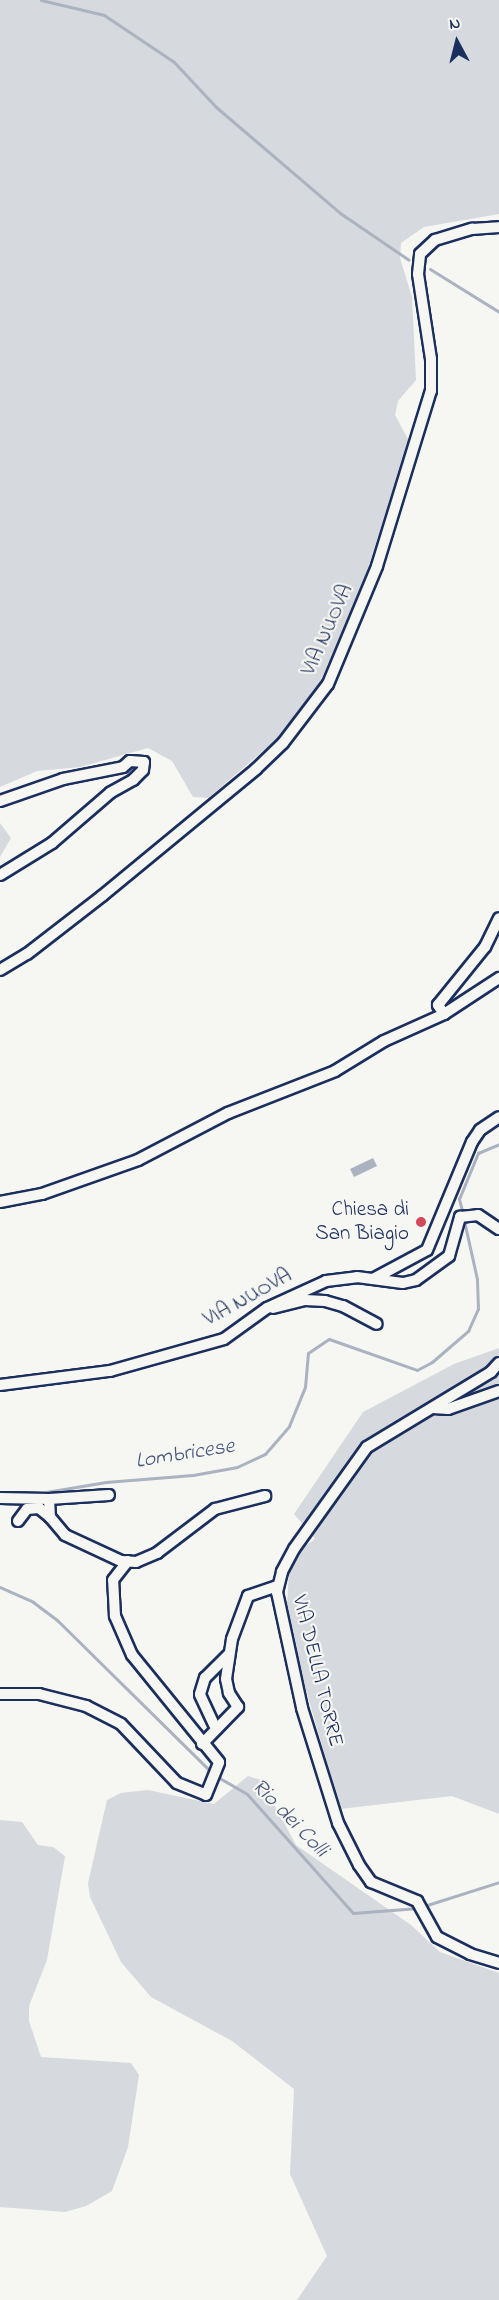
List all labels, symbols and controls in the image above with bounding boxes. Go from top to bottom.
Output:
north arrow [427,12,487,72]
text: N [448,12,462,37]
street label: VIA NUOVA [297,581,359,679]
place label: Chiesa di San Biagio [315,1197,409,1247]
marker: Chiesa di San Biagio [414,1215,428,1229]
street label: VIA NUOVA [199,1263,297,1333]
water label: Lombricese [134,1434,236,1476]
street label: VIA DELLA TORRE [286,1593,348,1749]
water label: Rio dei Colli [245,1774,333,1864]

